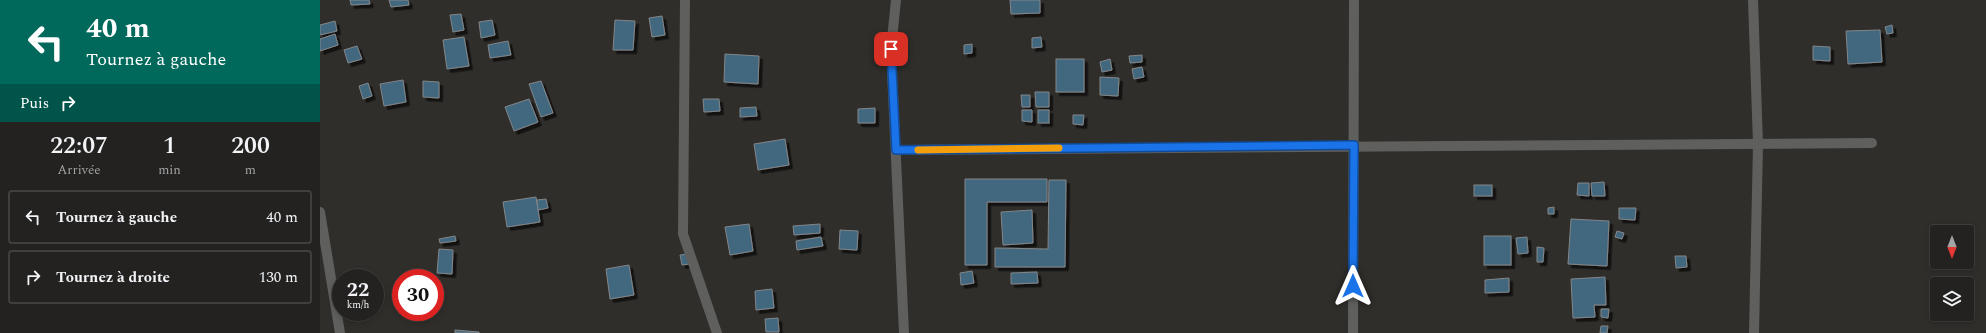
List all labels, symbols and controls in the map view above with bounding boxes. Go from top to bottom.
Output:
text: 40 m [86,7,150,50]
icon: left [20,16,72,68]
pin [874,32,908,66]
icon: arrive [880,38,902,60]
text: Tournez à gauche [86,46,226,73]
text: Puis [20,92,49,115]
icon: right [57,92,79,114]
text: 22:07 [50,128,108,164]
text: 1 [163,128,176,164]
text: 200 [231,128,270,164]
text: Arrivée [58,160,101,180]
text: min [158,160,181,180]
text: m [245,160,256,180]
icon: left [22,206,44,228]
text: Tournez à gauche [56,206,177,229]
text: 40 m [266,206,298,229]
north arrow [1930,225,1974,269]
map controls [1930,225,1974,321]
position arrow [1332,265,1374,307]
icon: right [22,266,44,288]
text: Tournez à droite [56,266,170,289]
text: 130 m [259,266,298,289]
speed limit sign: 30 [392,269,444,321]
text: 22 [347,275,369,305]
button: layers [1930,277,1974,321]
text: km/h [347,297,369,313]

